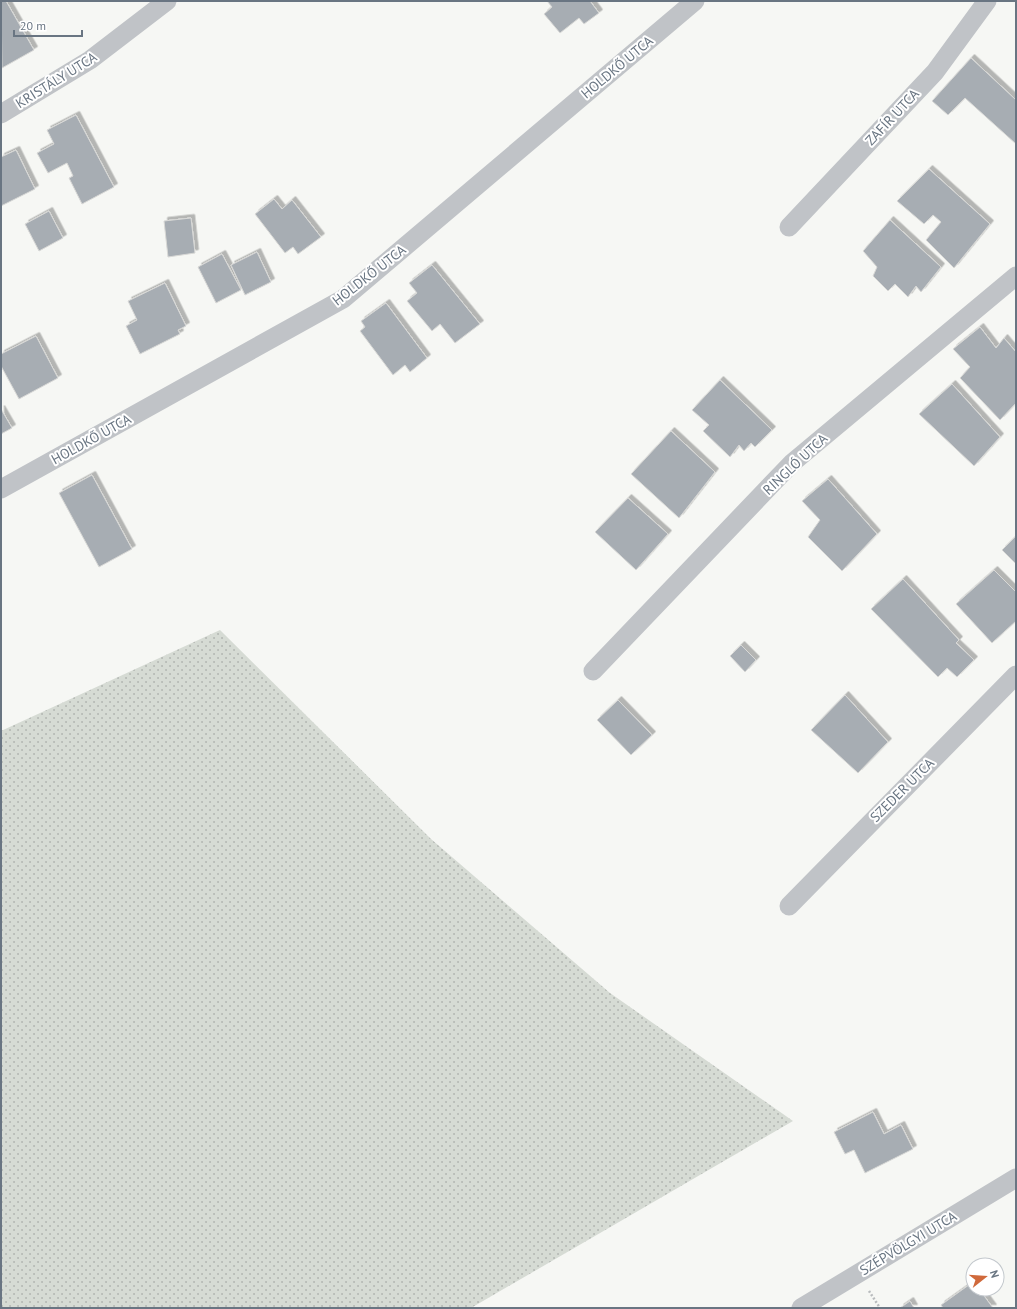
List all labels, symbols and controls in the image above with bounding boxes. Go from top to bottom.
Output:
scale bar [14,12,82,38]
text: 20 m [20,18,46,33]
street label: HOLDKŐ UTCA [577,31,657,102]
street label: KRISTÁLY UTCA [12,47,101,112]
street label: ZAFÍR UTCA [861,84,923,149]
street label: HOLDKŐ UTCA [329,240,410,309]
street label: HOLDKŐ UTCA [48,409,135,468]
street label: RINGLÓ UTCA [759,429,832,499]
street label: SZEDER UTCA [866,754,938,826]
street label: SZÉPVÖLGYI UTCA [856,1207,961,1279]
north arrow [965,1257,1005,1297]
text: N [987,1269,1002,1280]

